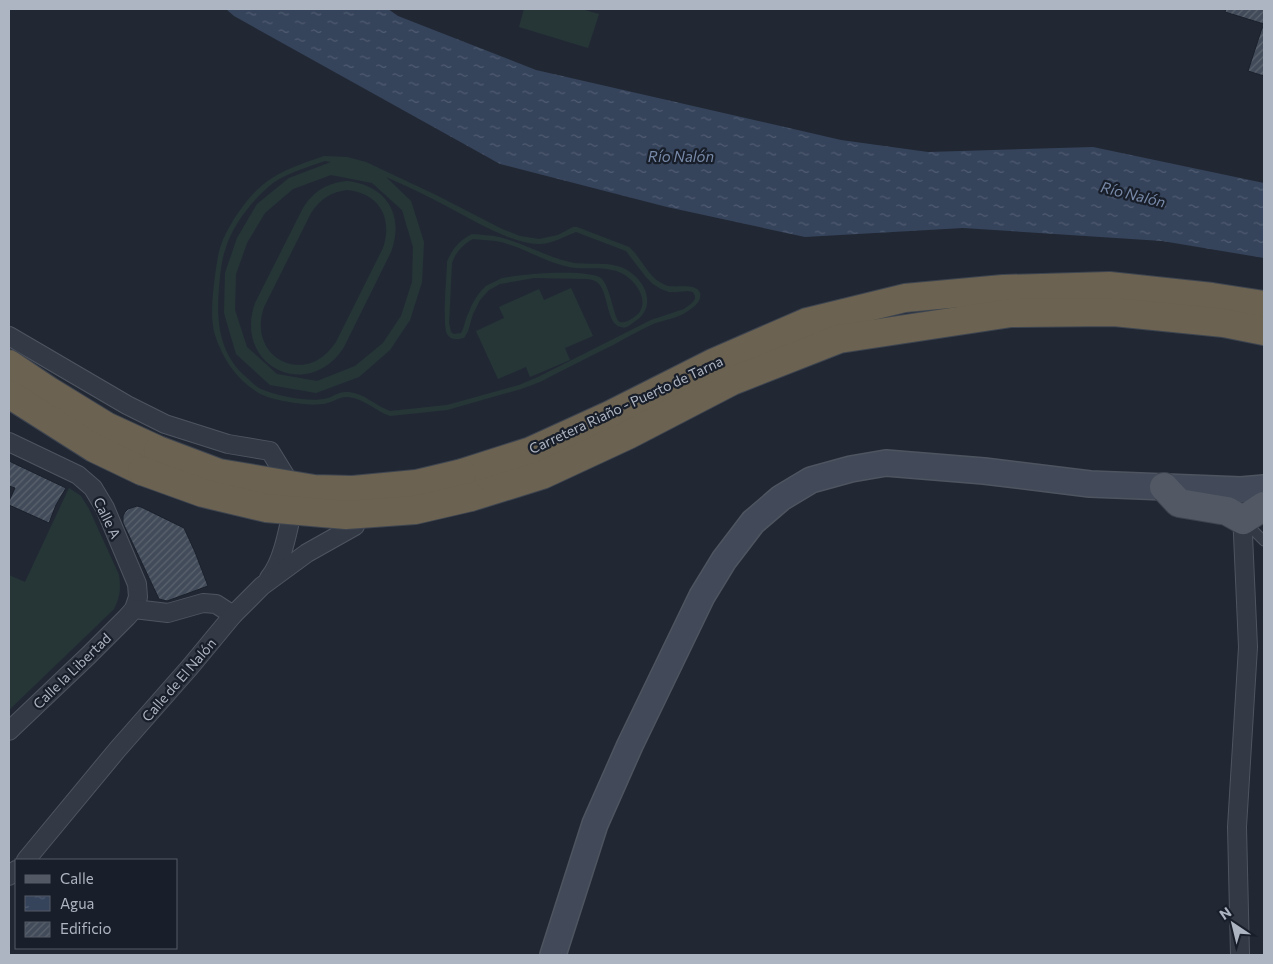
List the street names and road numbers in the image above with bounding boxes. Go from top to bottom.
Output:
street label: Carretera Riaño - Puerto de Tarna [526,352,725,457]
street label: Calle A [90,494,125,541]
street label: Calle la Libertad [29,629,114,712]
street label: Calle de El Nalón [138,635,219,725]

